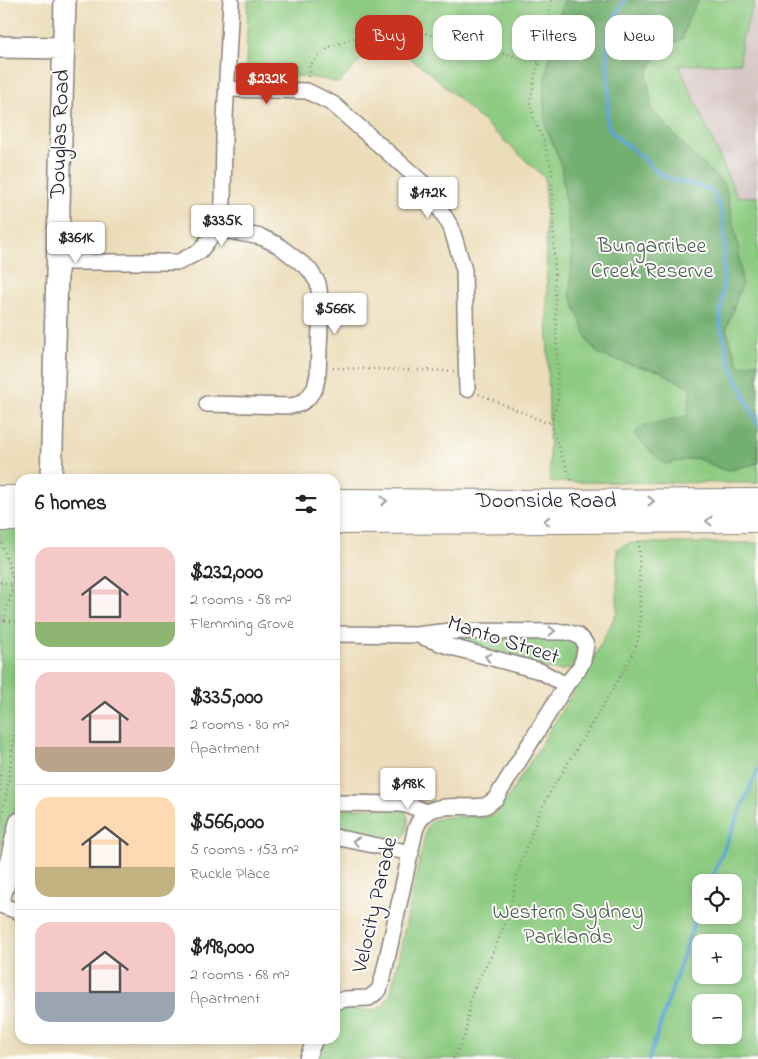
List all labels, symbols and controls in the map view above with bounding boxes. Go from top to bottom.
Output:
chip: Buy [355,15,423,60]
chip: Rent [433,15,502,60]
chip: Filters [512,15,595,60]
chip: New [605,15,673,60]
pin: $232K [232,62,302,105]
text: $232K [247,67,287,91]
street label: Douglas Road [43,69,80,200]
pin: $172K [393,176,463,219]
text: $172K [409,181,447,205]
pin: $335K [187,204,257,247]
text: $335K [202,209,242,233]
pin: $361K [41,222,111,264]
text: $361K [58,226,94,250]
park label: Bungarribee Creek Reserve [591,231,713,288]
pin: $566K [300,292,370,335]
text: $566K [315,297,355,321]
street label: Doonside Road [475,486,616,518]
text: 6 homes [35,489,107,519]
icon: filters [292,490,320,518]
one-way arrow [380,496,388,506]
one-way arrow [648,496,655,506]
one-way arrow [543,516,550,526]
one-way arrow [705,516,713,526]
text: $232,000 [190,558,263,588]
icon: home [75,567,135,627]
text: 2 rooms · 58 m² [190,588,292,612]
street label: Manto Street [443,608,564,674]
text: Flemming Grove [190,612,294,636]
one-way arrow [548,626,556,637]
one-way arrow [484,652,493,662]
text: $335,000 [190,683,263,713]
icon: home [75,692,135,752]
text: 2 rooms · 80 m² [190,713,290,737]
text: Apartment [190,737,260,761]
pin: $198K [373,768,443,810]
text: $198K [391,772,425,796]
text: $566,000 [190,808,264,838]
icon: home [75,817,135,877]
street label: Velocity Parade [345,834,408,977]
one-way arrow [351,836,360,847]
text: 5 rooms · 153 m² [190,838,299,862]
text: Ruckle Place [190,862,270,886]
map controls [692,874,742,1044]
button: locate [692,874,742,924]
park label: Western Sydney Parklands [493,897,643,954]
text: $198,000 [190,933,254,963]
button: + [692,934,742,984]
icon: home [75,942,135,1002]
text: 2 rooms · 68 m² [190,963,290,987]
text: Apartment [190,987,260,1011]
button: − [692,994,742,1044]

